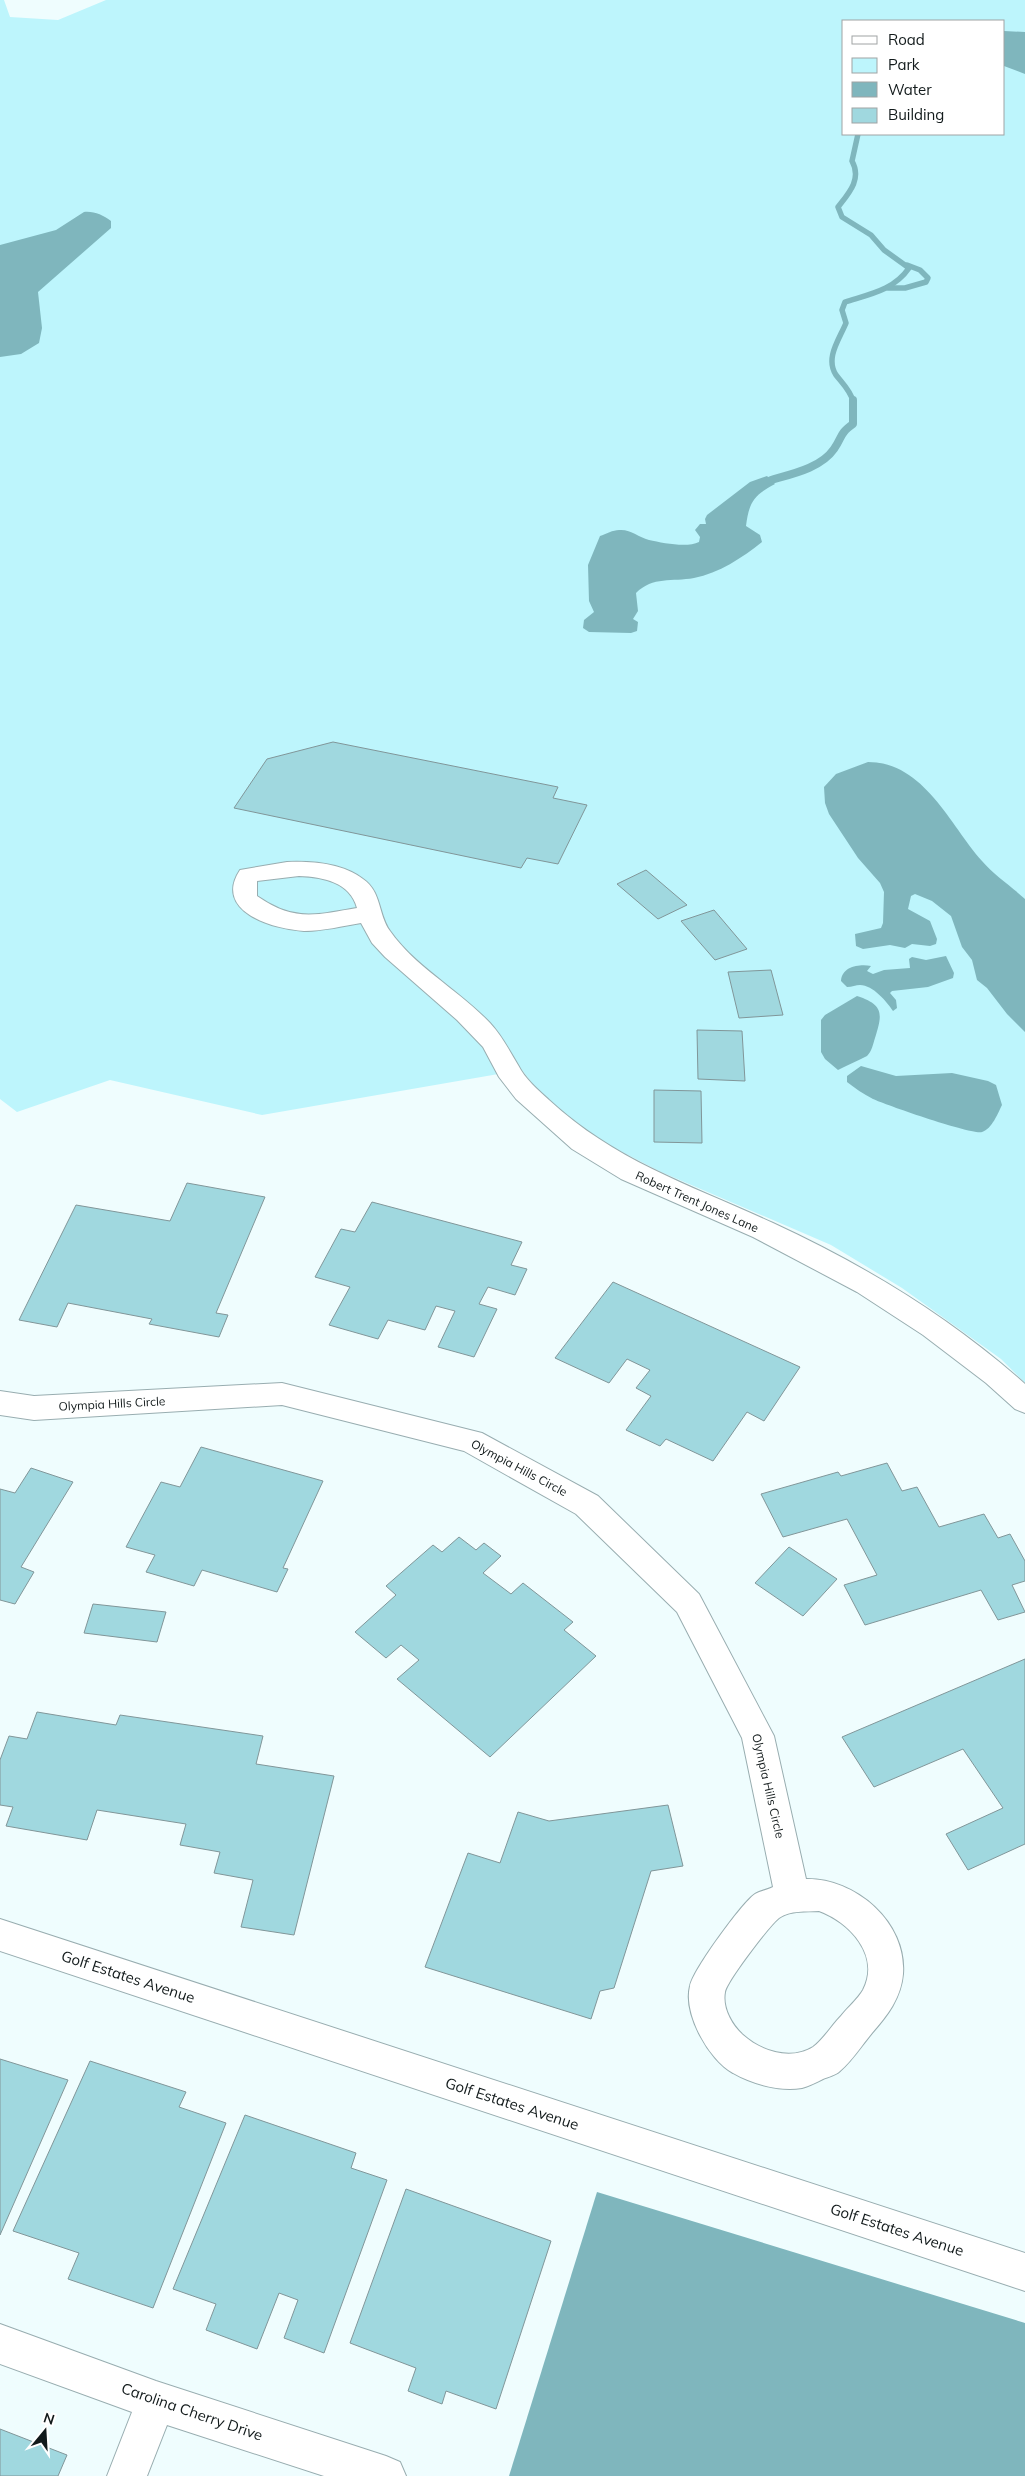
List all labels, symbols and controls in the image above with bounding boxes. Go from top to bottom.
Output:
legend [842,20,1005,135]
text: Road [888,30,925,49]
text: Park [888,55,920,74]
text: Water [888,80,932,99]
text: Building [888,105,944,124]
street label: Robert Trent Jones Lane [633,1168,761,1235]
street label: Olympia Hills Circle [58,1393,166,1414]
street label: Olympia Hills Circle [469,1436,570,1499]
street label: Olympia Hills Circle [749,1732,788,1840]
street label: Golf Estates Avenue [59,1946,197,2007]
street label: Golf Estates Avenue [443,2073,581,2134]
street label: Golf Estates Avenue [828,2199,966,2260]
street label: Carolina Cherry Drive [119,2378,265,2445]
north arrow [20,2406,70,2456]
text: N [41,2408,57,2429]

